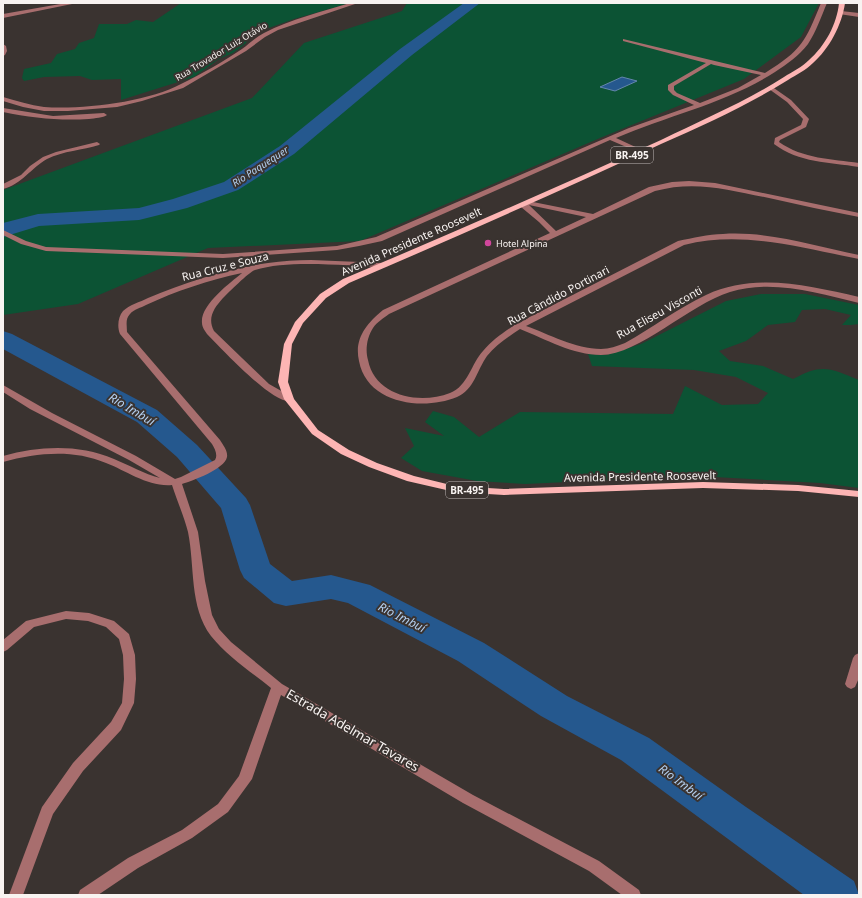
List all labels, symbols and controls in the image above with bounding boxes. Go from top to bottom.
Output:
street label: Rua Trovador Luiz Otávio [172,18,270,84]
water label: Rio Paquequer [229,142,292,190]
road number: BR-495 [611,147,653,163]
street label: Avenida Presidente Roosevelt [338,203,484,279]
place label: Hotel Alpina [496,237,548,250]
marker: Hotel Alpina [483,238,493,248]
street label: Rua Cruz e Souza [180,248,270,284]
street label: Rua Cândido Portinari [504,262,612,328]
street label: Rua Eliseu Visconti [613,282,705,342]
water label: Rio Imbuí [106,389,160,430]
street label: Avenida Presidente Roosevelt [564,467,716,485]
road number: BR-495 [446,482,488,498]
water label: Rio Imbuí [375,598,430,637]
street label: Estrada Adelmar Tavares [283,685,423,775]
water label: Rio Imbuí [655,760,708,805]

